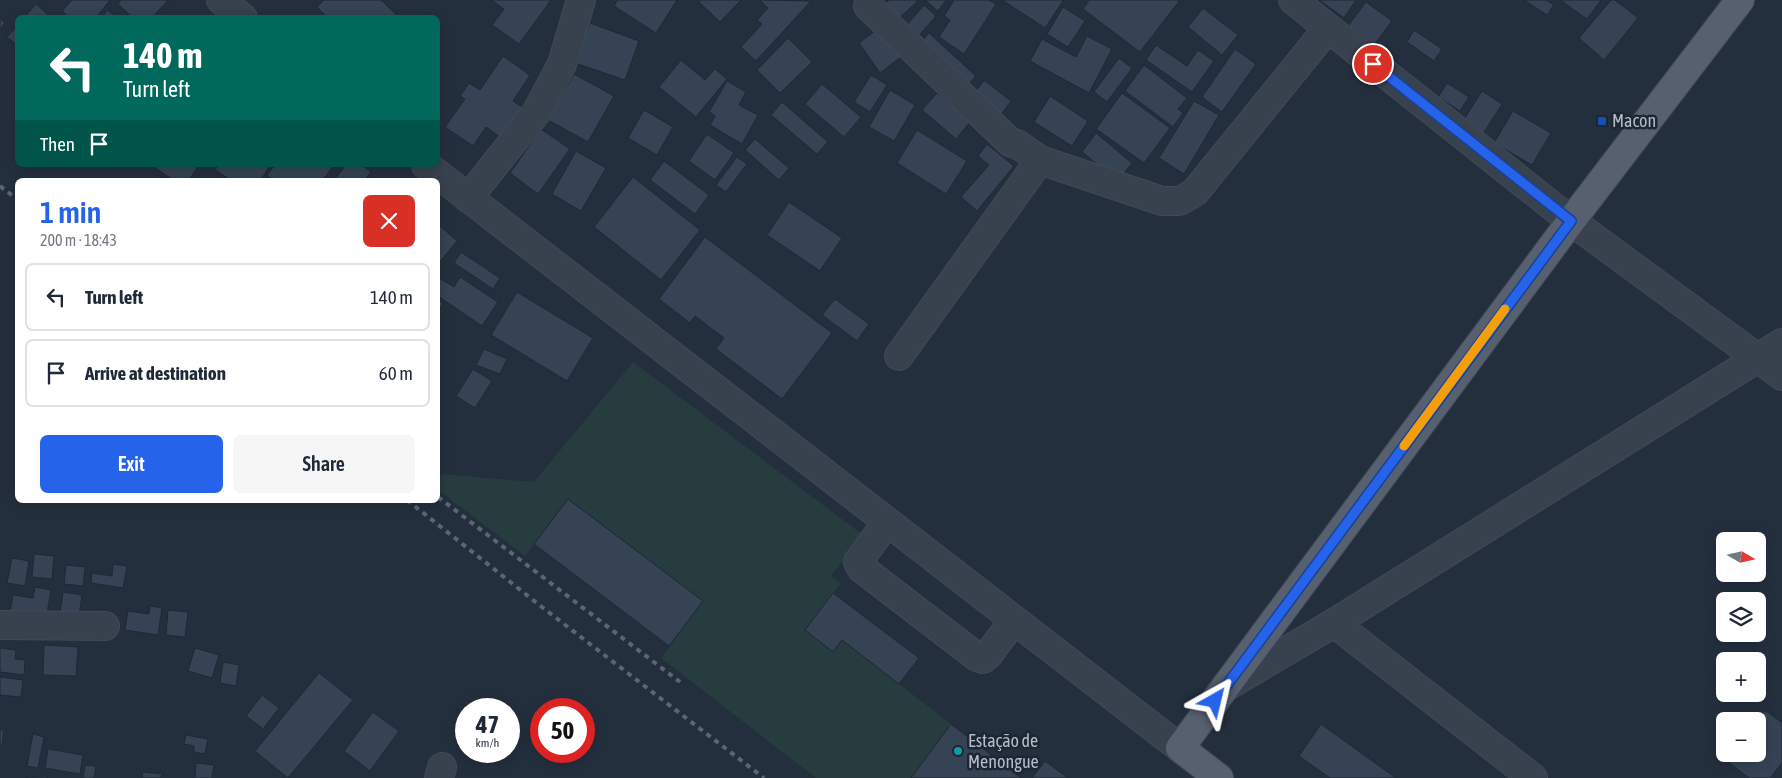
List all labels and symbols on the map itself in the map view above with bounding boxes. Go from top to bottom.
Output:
pin [1352,43,1394,85]
place label: Macon [1612,110,1656,131]
marker: Macon [1596,115,1608,127]
north arrow [1716,532,1766,582]
position arrow [1188,674,1240,726]
speed limit sign: 50 [530,698,595,763]
place label: Estação de Menongue [968,730,1039,772]
marker: Estação de Menongue [952,745,964,757]

